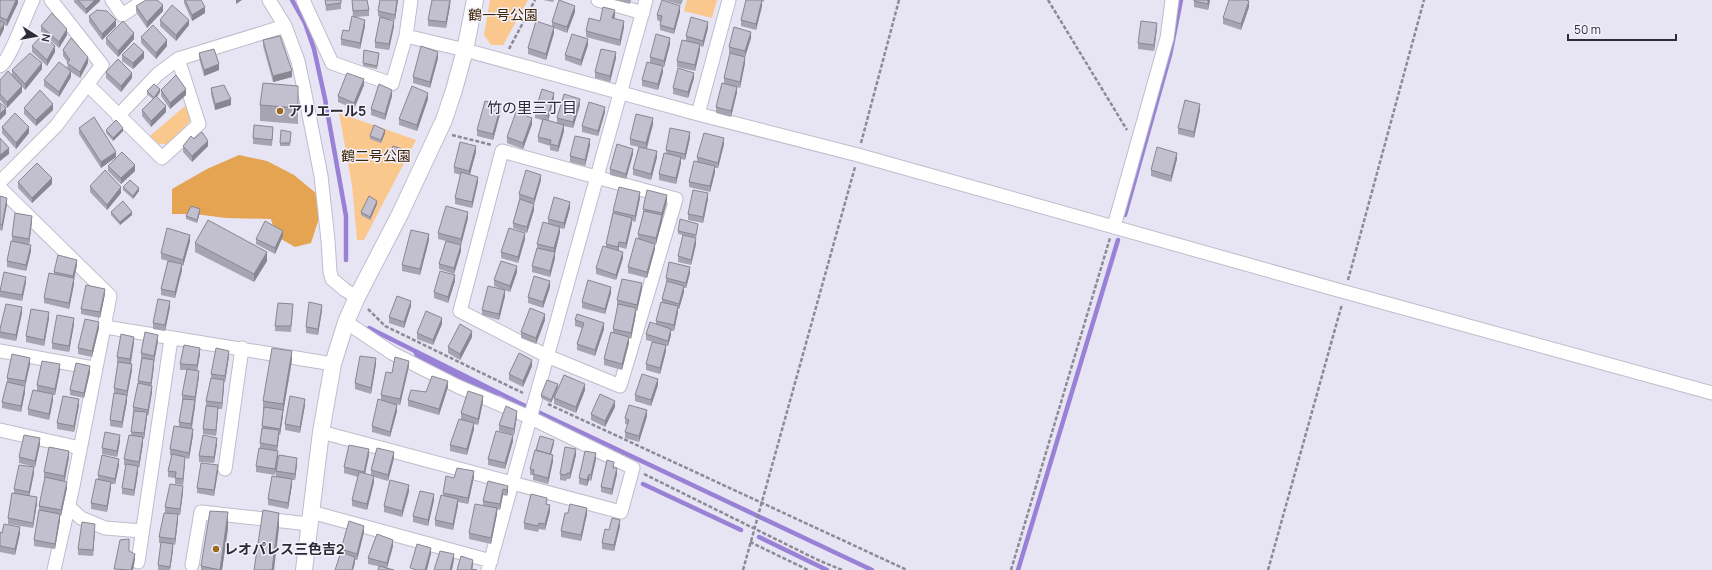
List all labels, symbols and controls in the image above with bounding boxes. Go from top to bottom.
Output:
park label: 鶴一号公園 [468,5,538,24]
north arrow [16,16,56,56]
scale bar [1568,16,1676,42]
text: 50 m [1574,21,1601,38]
text: N [38,33,54,43]
district label: 竹の里三丁目 [487,97,577,118]
place label: アリエール5 [288,101,366,120]
marker: アリエール5 [275,106,285,116]
park label: 鶴二号公園 [341,146,411,165]
place label: レオパレス三色吉2 [224,539,344,558]
marker: レオパレス三色吉2 [211,544,221,554]

